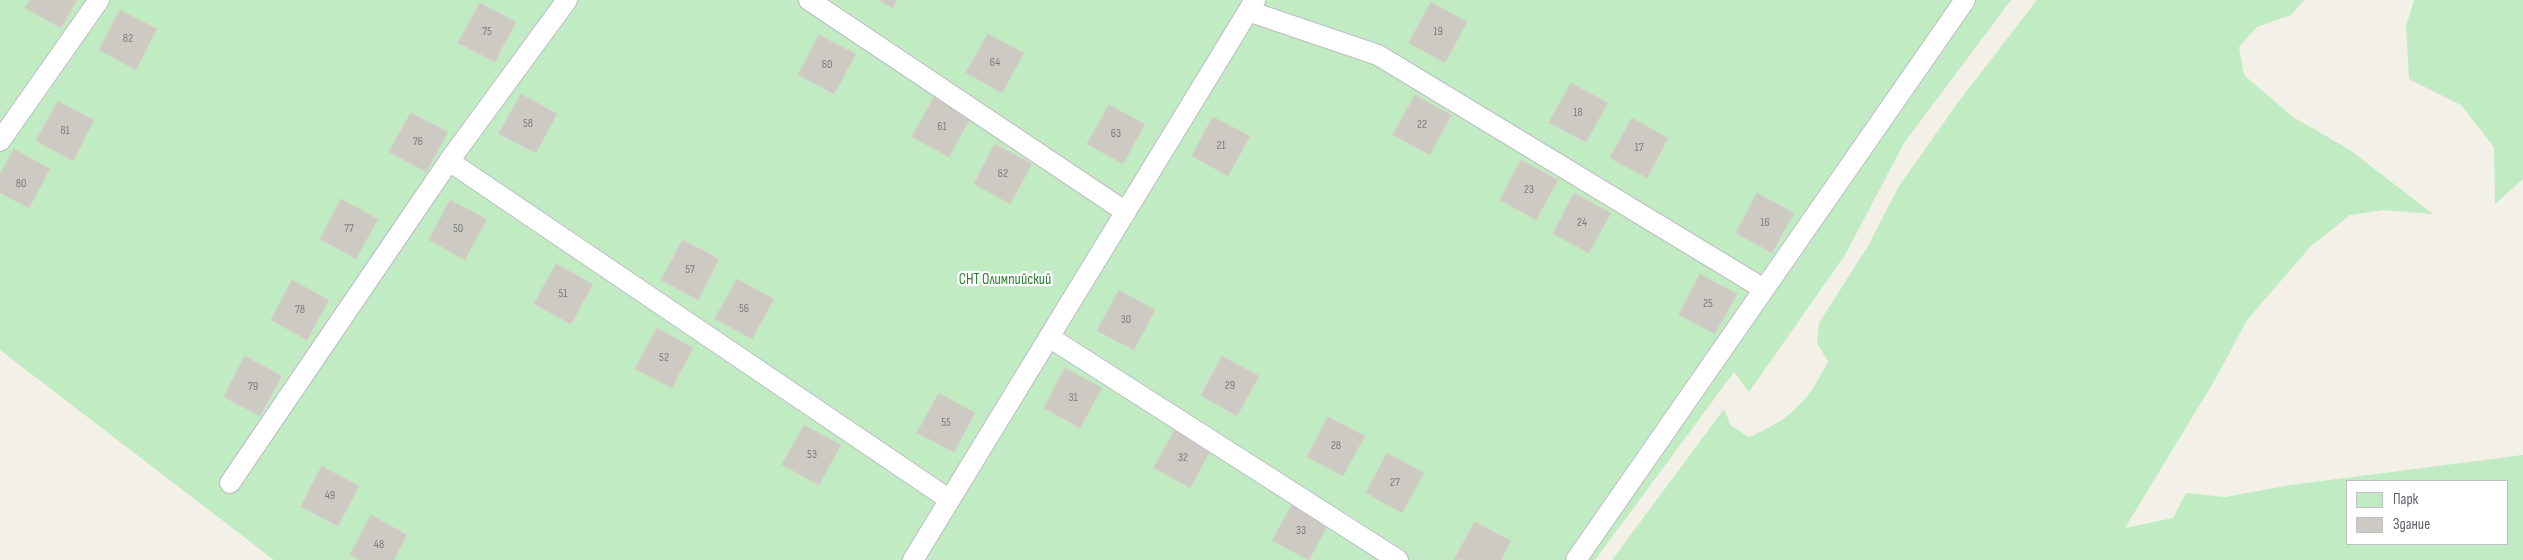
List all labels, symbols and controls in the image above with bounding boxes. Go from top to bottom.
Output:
house number: 75 [482,25,492,39]
house number: 19 [1433,25,1443,39]
house number: 82 [123,32,133,46]
house number: 64 [990,56,1000,70]
house number: 60 [822,58,832,72]
house number: 18 [1573,106,1583,120]
house number: 58 [523,117,533,131]
house number: 22 [1417,118,1427,132]
house number: 61 [937,120,947,134]
house number: 81 [60,124,70,138]
house number: 63 [1111,127,1121,141]
house number: 76 [413,135,423,149]
house number: 21 [1216,139,1226,153]
house number: 17 [1635,141,1643,155]
house number: 62 [998,167,1008,181]
house number: 80 [16,177,26,191]
house number: 23 [1524,183,1534,197]
house number: 24 [1577,216,1587,230]
house number: 16 [1760,216,1770,230]
house number: 77 [344,222,354,236]
house number: 50 [453,222,463,236]
house number: 57 [685,263,695,277]
park label: СНТ Олимпийский [959,271,1051,289]
house number: 51 [558,287,568,301]
house number: 25 [1703,297,1713,311]
house number: 56 [739,302,749,316]
house number: 78 [295,303,305,317]
house number: 30 [1121,313,1131,327]
house number: 52 [659,351,669,365]
house number: 29 [1225,379,1235,393]
house number: 79 [248,380,258,394]
house number: 31 [1068,391,1078,405]
house number: 55 [941,416,951,430]
house number: 28 [1331,439,1341,453]
house number: 53 [807,448,817,462]
house number: 32 [1178,451,1188,465]
house number: 27 [1390,476,1400,490]
legend [2346,480,2508,545]
house number: 49 [325,489,335,503]
text: Парк [2393,490,2418,509]
text: Здание [2393,515,2430,534]
house number: 33 [1296,524,1306,538]
house number: 48 [374,538,384,552]

